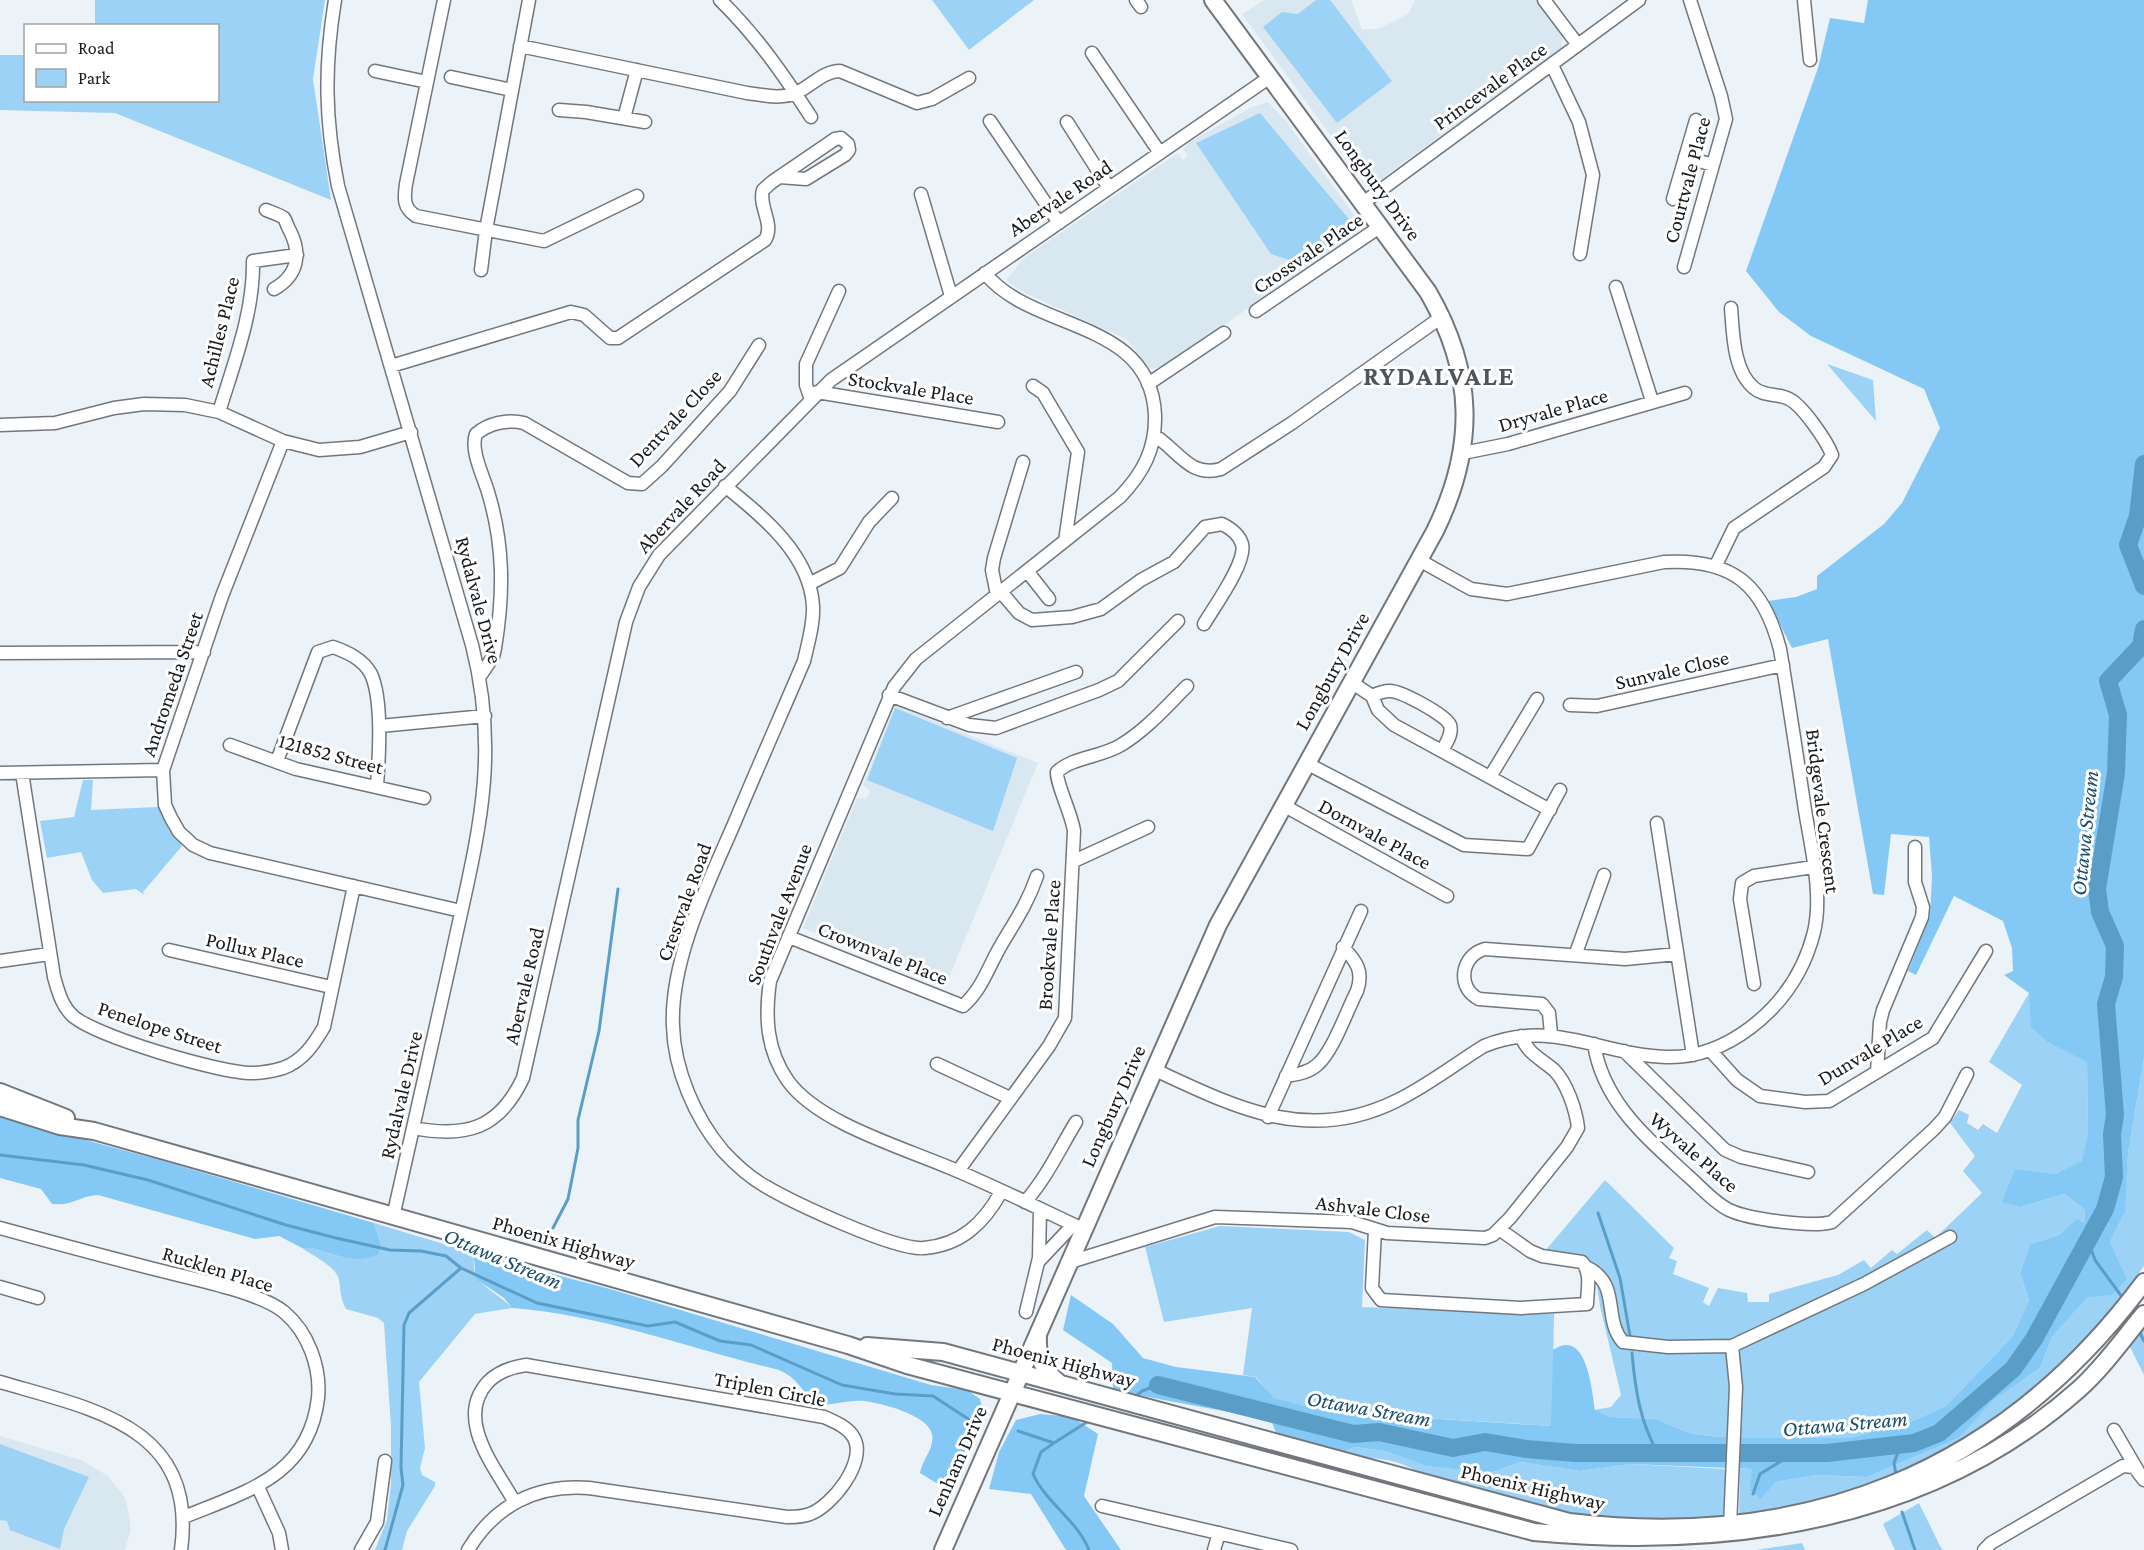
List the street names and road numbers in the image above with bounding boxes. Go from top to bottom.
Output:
street label: Princevale Place [1429,37,1551,135]
street label: Courtvale Place [1659,114,1715,246]
street label: Longbury Drive [1330,125,1426,245]
street label: Abervale Road [1004,155,1116,241]
street label: Crossvale Place [1248,207,1368,299]
street label: Achilles Place [194,274,244,390]
street label: Dentvale Close [624,364,726,472]
street label: Stockvale Place [846,366,976,410]
street label: Dryvale Place [1495,383,1611,437]
street label: Abervale Road [631,454,731,558]
street label: Rydalvale Drive [451,534,507,666]
street label: Andromeda Street [136,607,208,760]
street label: Longbury Drive [1290,608,1374,734]
street label: Sunvale Close [1613,645,1731,695]
street label: Bridgevale Crescent [1801,727,1845,896]
street label: 121852 Street [276,728,387,780]
street label: Dornvale Place [1315,793,1435,875]
street label: Crestvale Road [651,840,717,964]
street label: Southvale Avenue [741,840,817,988]
street label: Brookvale Place [1032,879,1066,1011]
street label: Crownvale Place [815,916,951,990]
street label: Abervale Road [499,925,549,1047]
street label: Pollux Place [204,927,306,973]
street label: Penelope Street [95,996,226,1059]
street label: Dunvale Place [1813,1009,1927,1091]
street label: Rydalvale Drive [375,1029,427,1161]
street label: Longbury Drive [1075,1041,1151,1171]
street label: Wyvale Place [1644,1107,1744,1197]
street label: Ashvale Close [1314,1190,1432,1228]
street label: Phoenix Highway [490,1210,638,1274]
street label: Rucklen Place [160,1241,276,1297]
street label: Phoenix Highway [990,1331,1139,1393]
street label: Triplen Circle [712,1366,828,1412]
street label: Lenham Drive [922,1402,992,1520]
street label: Phoenix Highway [1459,1459,1608,1515]

